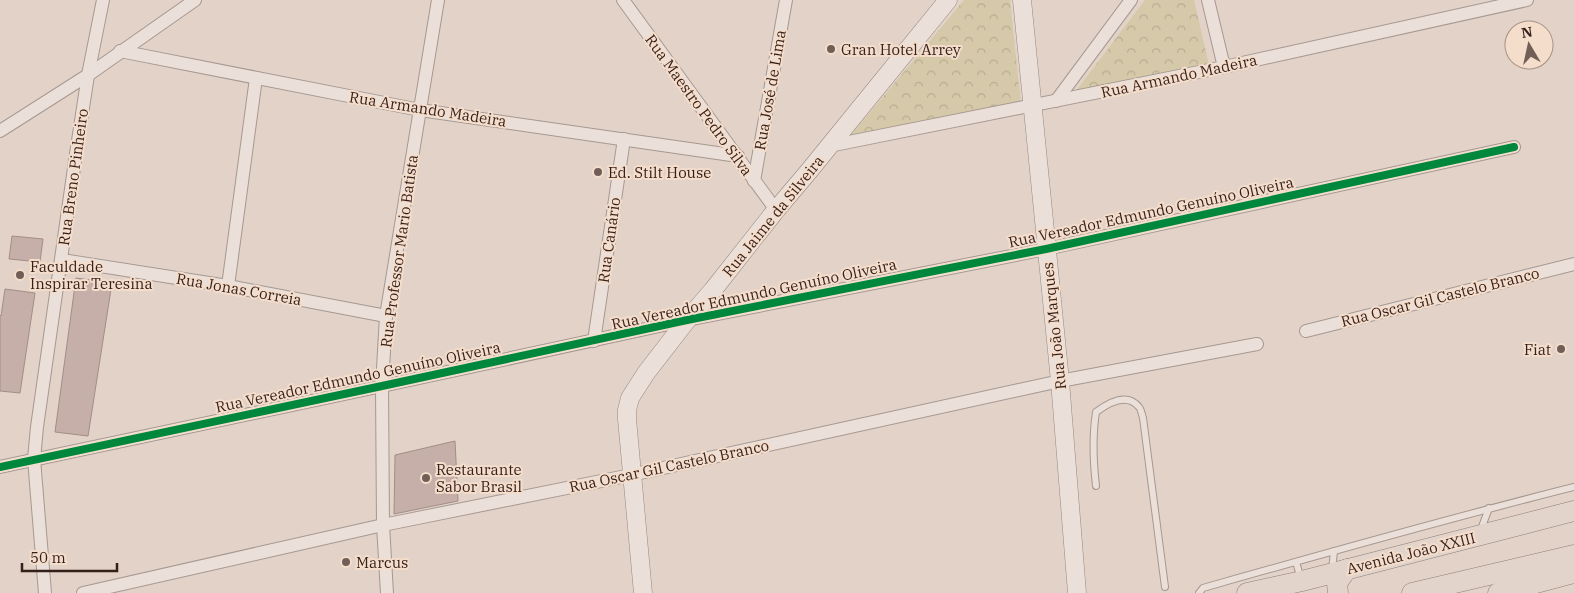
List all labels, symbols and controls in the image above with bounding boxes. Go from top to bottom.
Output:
north arrow [1504,20,1554,70]
text: N [1520,22,1534,42]
street label: Rua José de Lima [750,28,790,152]
street label: Rua Maestro Pedro Silva [641,30,757,180]
place label: Gran Hotel Arrey [841,40,961,59]
marker: Gran Hotel Arrey [825,43,837,55]
street label: Rua Armando Madeira [1099,50,1259,102]
street label: Rua Armando Madeira [348,87,508,131]
street label: Rua Breno Pinheiro [54,107,92,247]
street label: Rua Jaime da Silveira [718,151,828,281]
street label: Rua Professor Mario Batista [376,153,422,349]
place label: Ed. Stilt House [608,163,711,182]
marker: Ed. Stilt House [592,166,604,178]
street label: Rua Vereador Edmundo Genuíno Oliveira [1007,172,1295,252]
street label: Rua Canário [594,196,624,284]
street label: Rua Vereador Edmundo Genuíno Oliveira [610,254,898,334]
place label: Faculdade Inspirar Teresina [30,257,153,293]
street label: Rua João Marques [1038,261,1070,391]
street label: Rua Oscar Gil Castelo Branco [1339,263,1541,331]
marker: Faculdade Inspirar Teresina [14,269,26,281]
street label: Rua Jonas Correia [175,269,303,309]
street label: Rua Vereador Edmundo Genuíno Oliveira [214,337,502,417]
place label: Fiat [1524,340,1551,359]
marker: Fiat [1555,343,1567,355]
street label: Rua Oscar Gil Castelo Branco [567,436,771,496]
place label: Restaurante Sabor Brasil [436,460,522,496]
marker: Restaurante Sabor Brasil [420,472,432,484]
street label: Avenida João XXIII [1345,528,1477,578]
scale bar [22,540,118,572]
text: 50 m [30,548,66,567]
place label: Marcus [356,553,408,572]
marker: Marcus [340,556,352,568]

